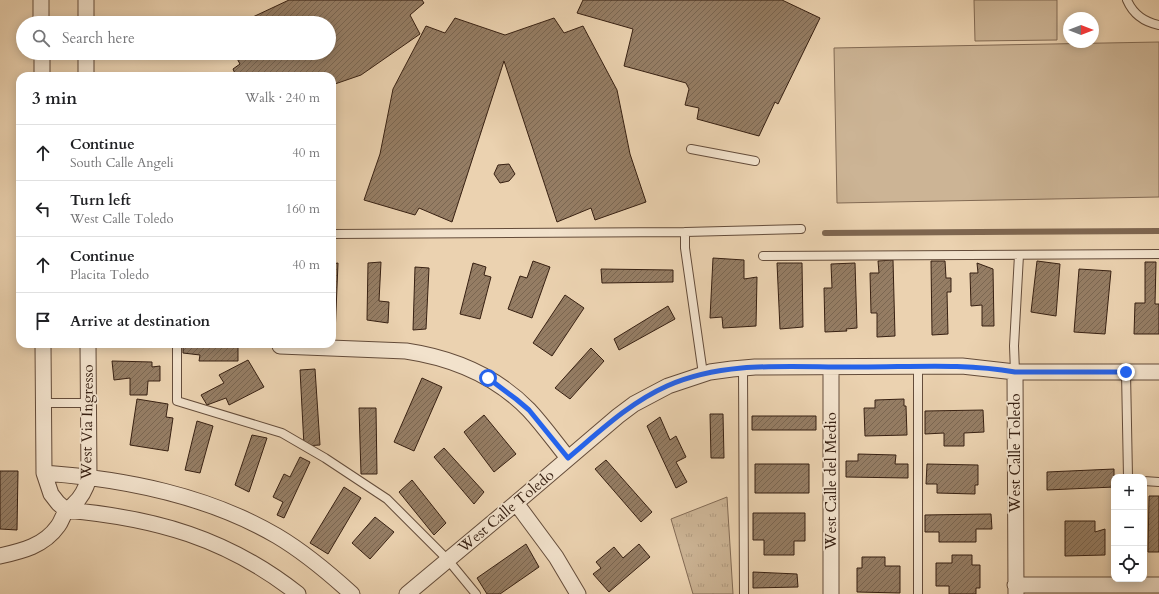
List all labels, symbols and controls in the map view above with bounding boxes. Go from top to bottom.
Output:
north arrow [1063,12,1099,48]
search box [16,16,336,60]
icon: search [30,27,52,49]
text: Search here [62,28,135,48]
text: 3 min [32,87,77,110]
text: Walk · 240 m [245,89,320,107]
text: Continue [70,134,135,154]
icon: ahead [32,142,54,164]
text: 40 m [292,144,320,162]
text: South Calle Angeli [70,154,174,172]
text: Turn left [70,190,131,210]
icon: left [32,198,54,220]
text: 160 m [286,200,320,218]
text: West Calle Toledo [70,210,174,228]
text: Continue [70,246,135,266]
icon: ahead [32,254,54,276]
text: 40 m [292,256,320,274]
text: Placita Toledo [70,266,149,284]
icon: arrive [32,310,54,332]
text: Arrive at destination [70,311,210,331]
route end [1117,363,1135,381]
street label: West Via Ingresso [76,364,98,481]
route start [479,369,497,387]
street label: West Calle Toledo [1005,393,1025,514]
street label: West Calle del Medio [821,412,841,551]
street label: West Calle Toledo [453,465,558,558]
map controls [1111,474,1147,582]
button: + [1111,474,1147,510]
button: − [1111,510,1147,546]
button: locate [1111,546,1147,582]

